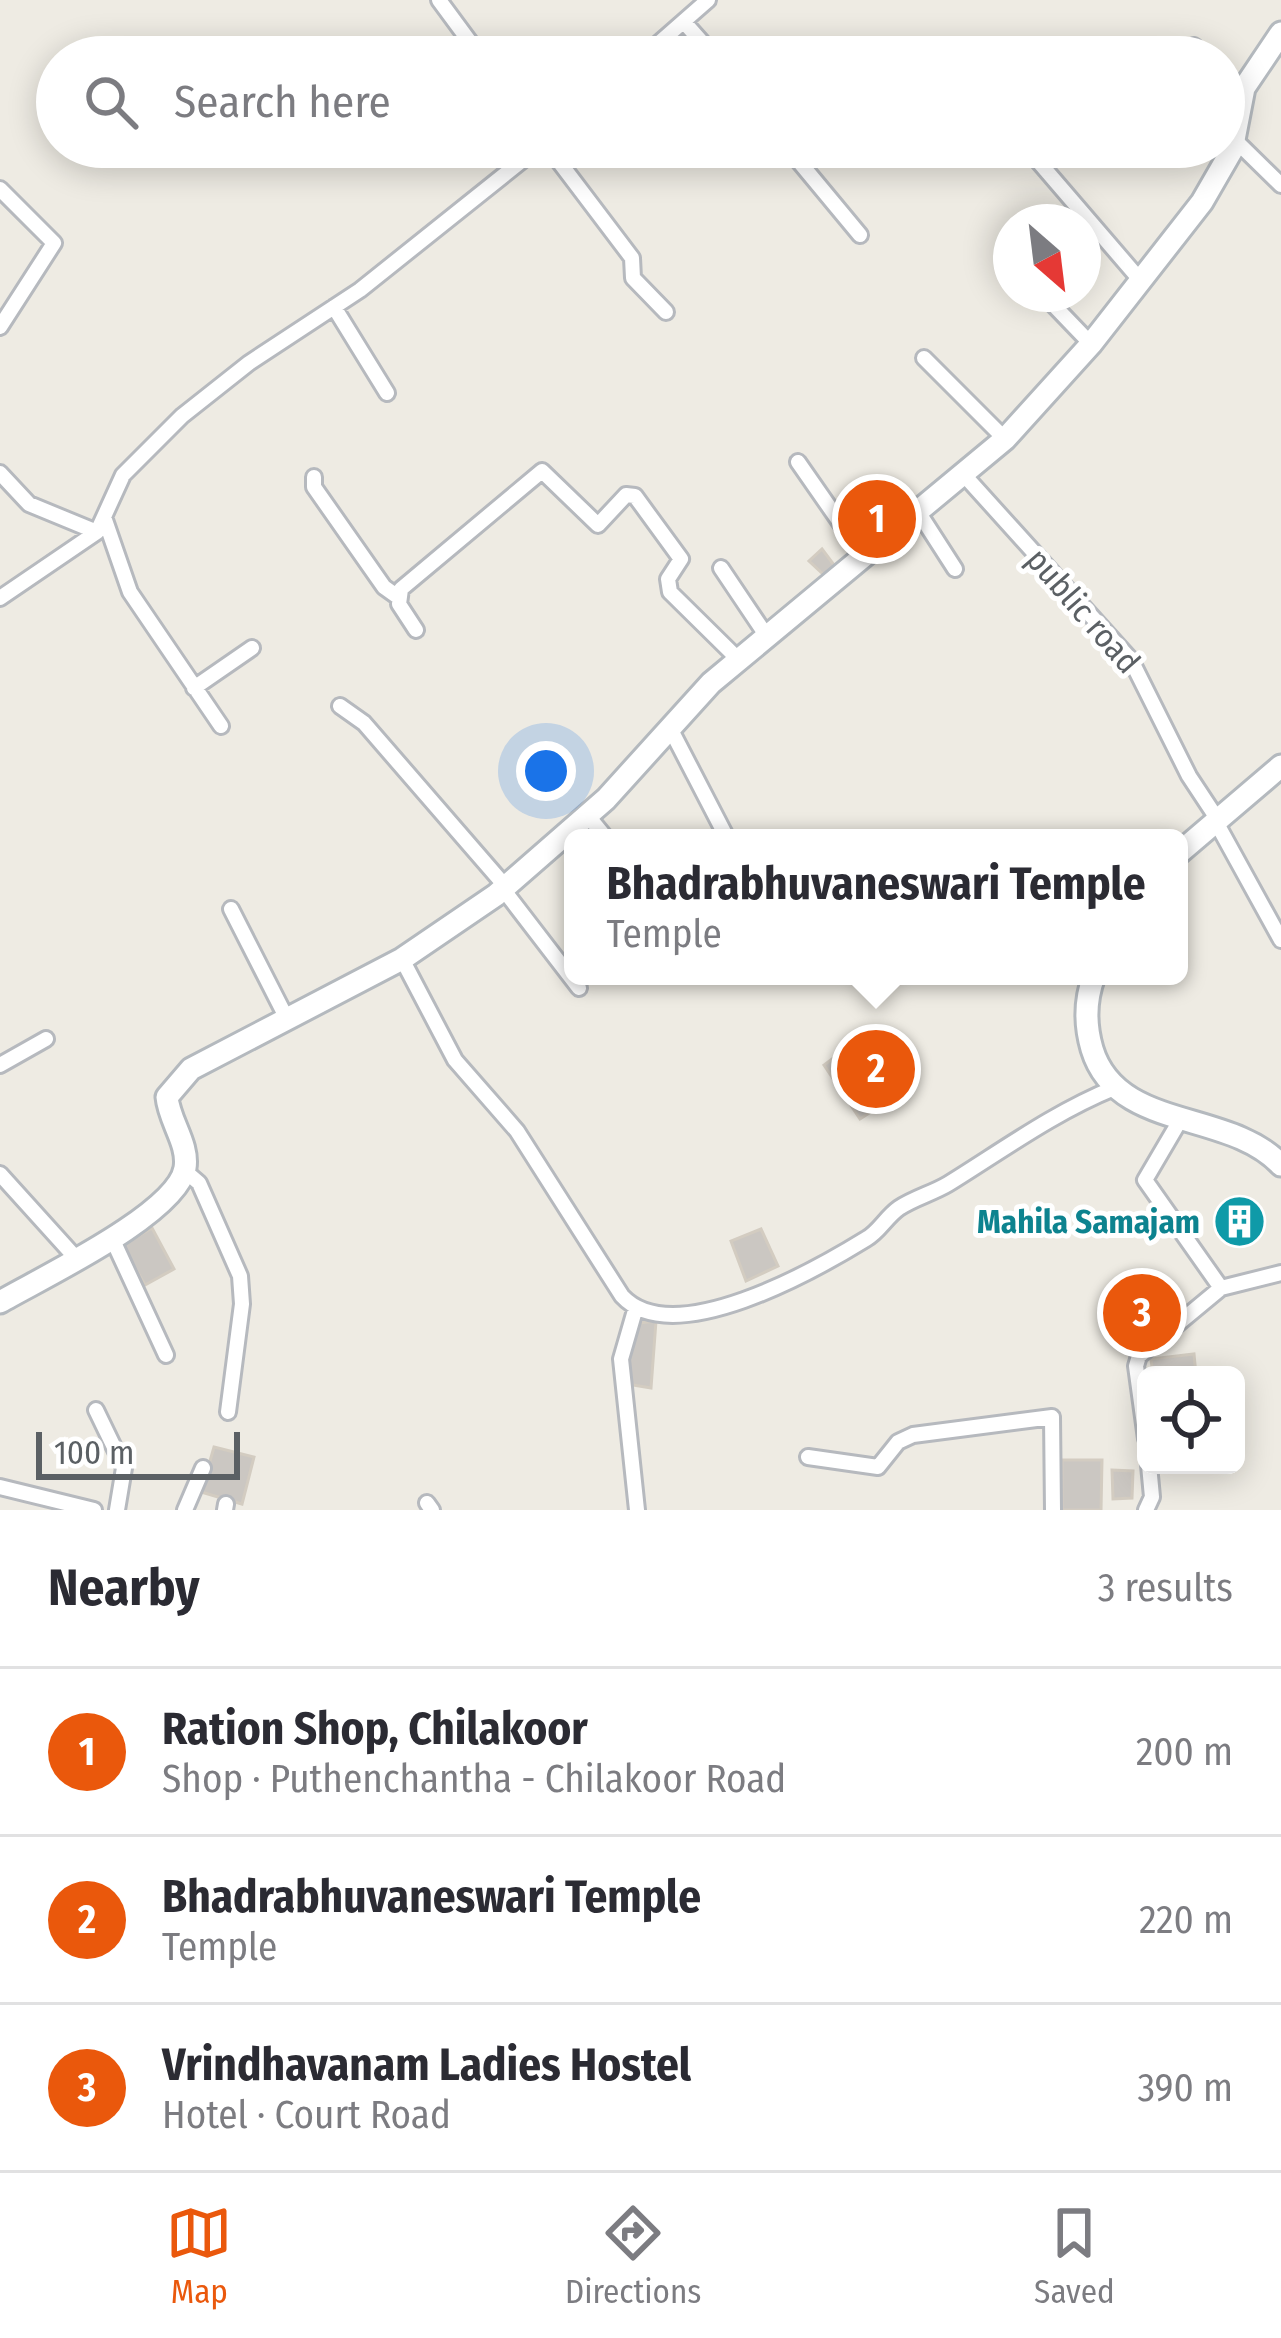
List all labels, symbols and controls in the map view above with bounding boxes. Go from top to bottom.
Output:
search box [36,36,1245,168]
icon: search [78,69,144,135]
text: Search here [174,75,391,129]
north arrow [993,204,1101,312]
pin: 1 [838,474,916,564]
street label: public road [1018,540,1148,682]
your location [516,741,576,801]
popup [564,829,1188,985]
text: Bhadrabhuvaneswari Temple [607,857,1145,911]
text: Temple [607,911,722,957]
pin: 2 [837,1024,915,1114]
building icon: Mahila Samajam [1211,1194,1267,1250]
place label: Mahila Samajam [977,1202,1200,1242]
pin: 3 [1103,1268,1181,1358]
map controls [1137,1366,1245,1474]
button: locate [1137,1366,1245,1474]
scale bar [36,1426,240,1479]
text: 100 m [54,1433,134,1473]
text: Nearby [48,1557,200,1619]
text: 3 results [1098,1565,1233,1611]
text: Ration Shop, Chilakoor [162,1702,588,1756]
text: 1 [79,1729,95,1775]
text: 200 m [1136,1729,1233,1775]
text: Shop · Puthenchantha - Chilakoor Road [162,1756,786,1802]
text: Bhadrabhuvaneswari Temple [162,1870,701,1924]
text: 2 [78,1897,96,1943]
text: 220 m [1139,1897,1233,1943]
text: Temple [162,1924,277,1970]
text: Vrindhavanam Ladies Hostel [162,2038,691,2092]
text: 3 [78,2065,96,2111]
text: 390 m [1137,2065,1233,2111]
text: Hotel · Court Road [162,2092,451,2138]
tab: Map [166,2200,232,2312]
tab: Directions [565,2200,701,2312]
tab: Saved [1034,2200,1115,2312]

